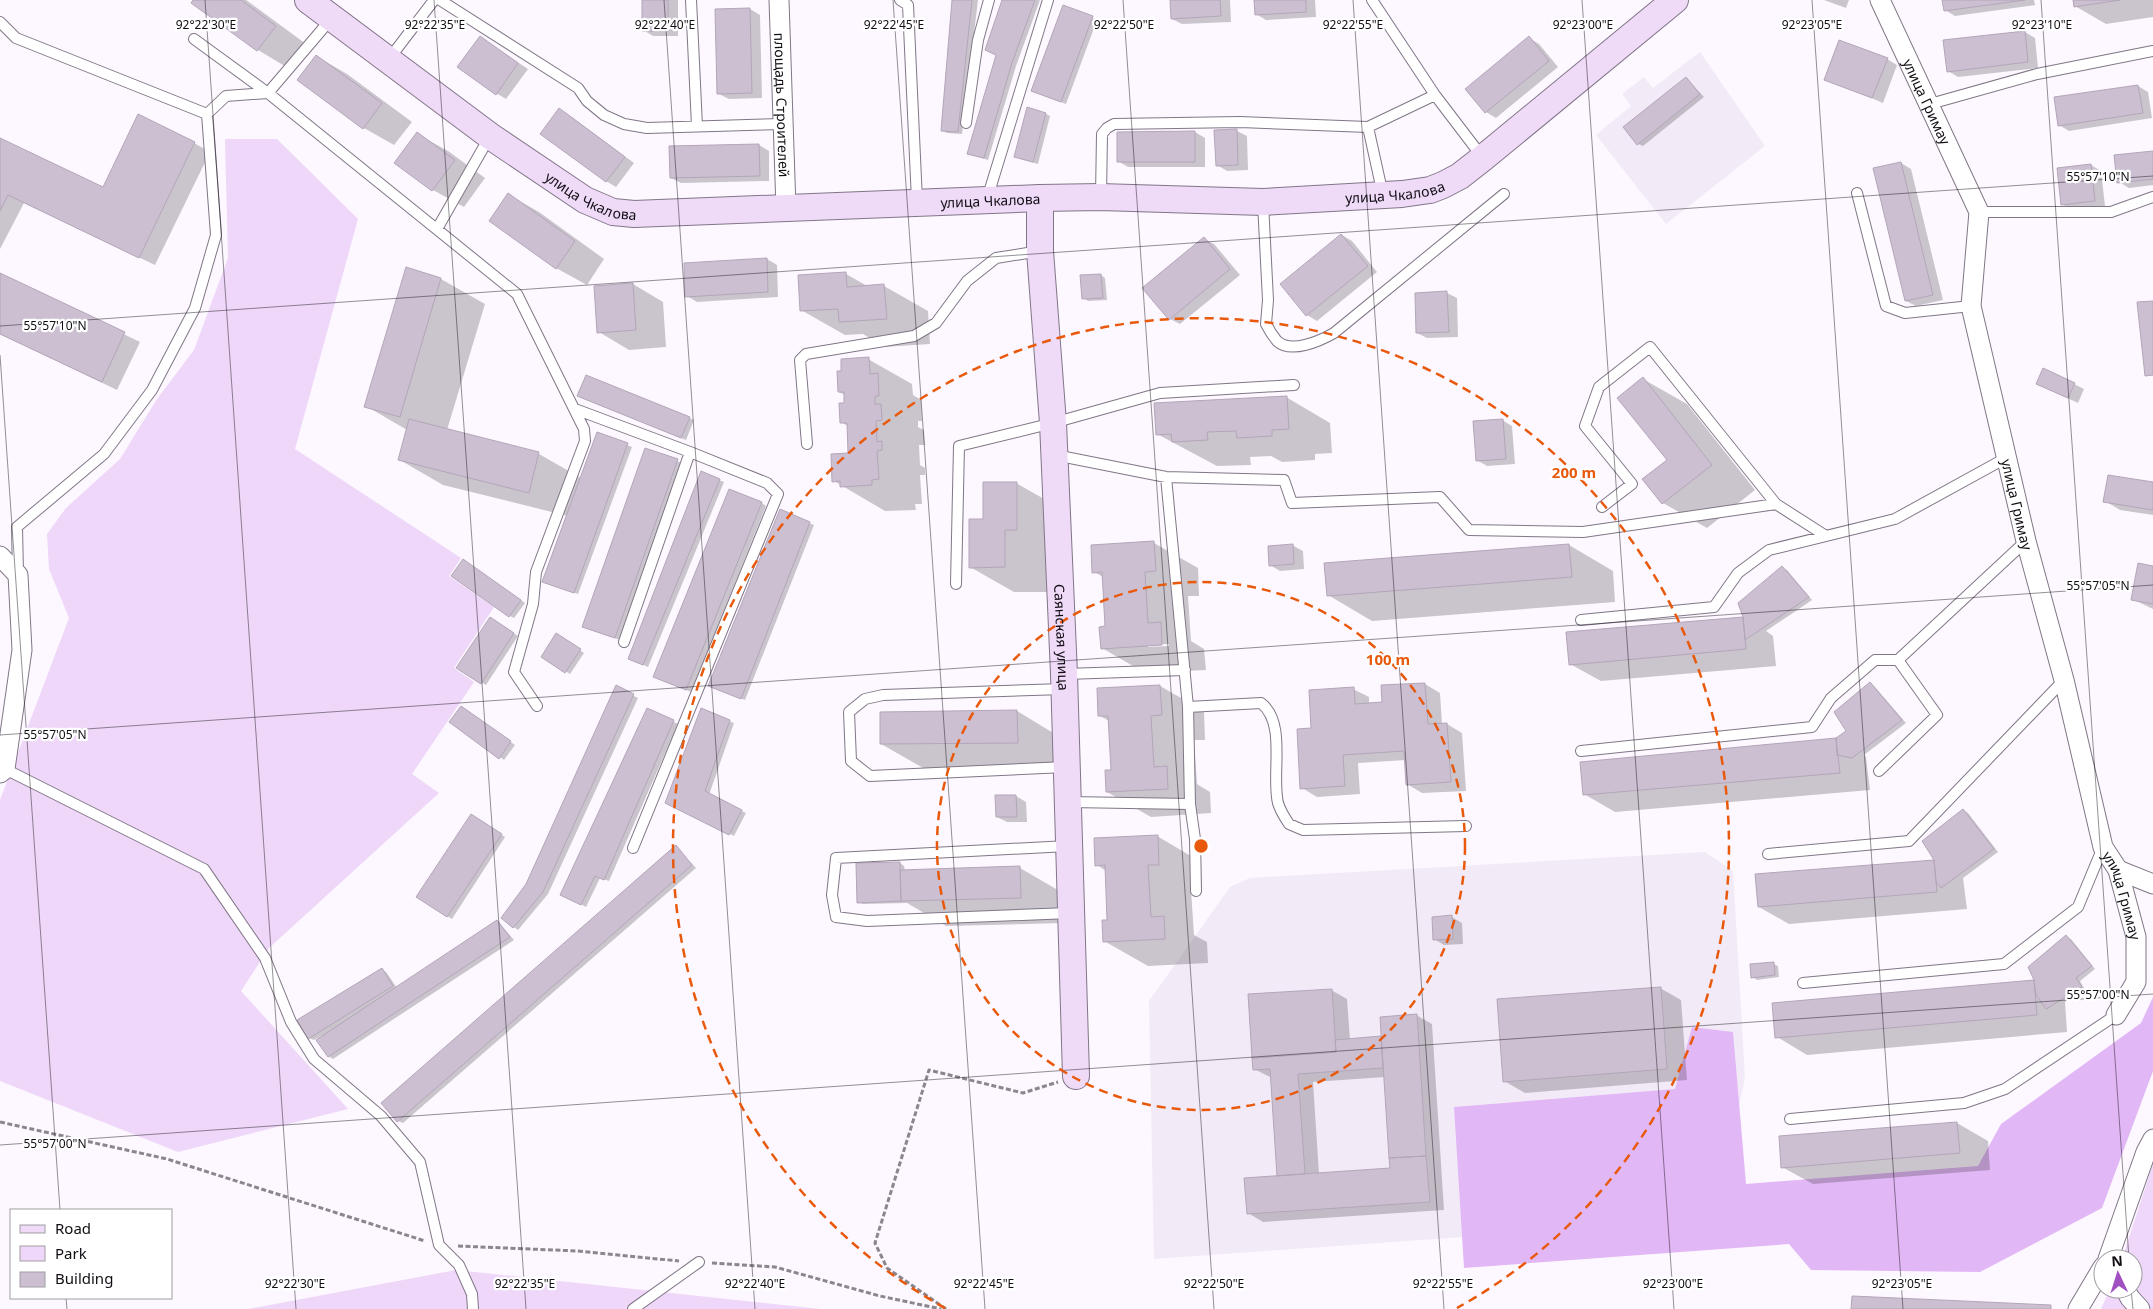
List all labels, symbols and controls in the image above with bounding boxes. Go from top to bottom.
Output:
text: 92°22'30"E [176,16,236,33]
text: 92°22'35"E [405,16,465,33]
text: 92°22'40"E [635,16,695,33]
text: 92°22'45"E [864,16,924,33]
text: 92°22'50"E [1094,16,1154,33]
text: 92°22'55"E [1323,16,1383,33]
text: 92°23'00"E [1553,16,1613,33]
text: 92°23'05"E [1782,16,1842,33]
text: 92°23'10"E [2012,16,2072,33]
street label: площадь Строителей [771,32,794,178]
street label: улица Гримау [1899,55,1956,148]
street label: улица Чкалова [542,167,638,224]
text: 55°57'10"N [2066,168,2130,185]
street label: улица Чкалова [1345,176,1447,207]
street label: улица Чкалова [940,188,1041,211]
text: 55°57'10"N [23,317,87,334]
street label: улица Гримау [1998,457,2038,553]
text: 200 m [1552,462,1596,482]
text: 55°57'05"N [2066,577,2130,594]
street label: Саянская улица [1051,584,1074,691]
text: 100 m [1366,649,1410,669]
text: 55°57'05"N [23,726,87,743]
centre of rings [1192,837,1210,855]
street label: улица Гримау [2098,847,2146,943]
text: 55°57'00"N [2066,986,2130,1003]
text: 55°57'00"N [23,1135,87,1152]
legend [10,1209,172,1299]
text: Road [55,1218,91,1238]
text: Park [55,1243,87,1263]
north arrow [2093,1249,2143,1299]
text: N [2111,1251,2123,1270]
text: Building [55,1268,113,1288]
text: 92°22'30"E [265,1275,325,1292]
text: 92°22'35"E [495,1275,555,1292]
text: 92°22'40"E [725,1275,785,1292]
text: 92°22'45"E [954,1275,1014,1292]
text: 92°22'50"E [1184,1275,1244,1292]
text: 92°22'55"E [1413,1275,1473,1292]
text: 92°23'00"E [1643,1275,1703,1292]
text: 92°23'05"E [1872,1275,1932,1292]

